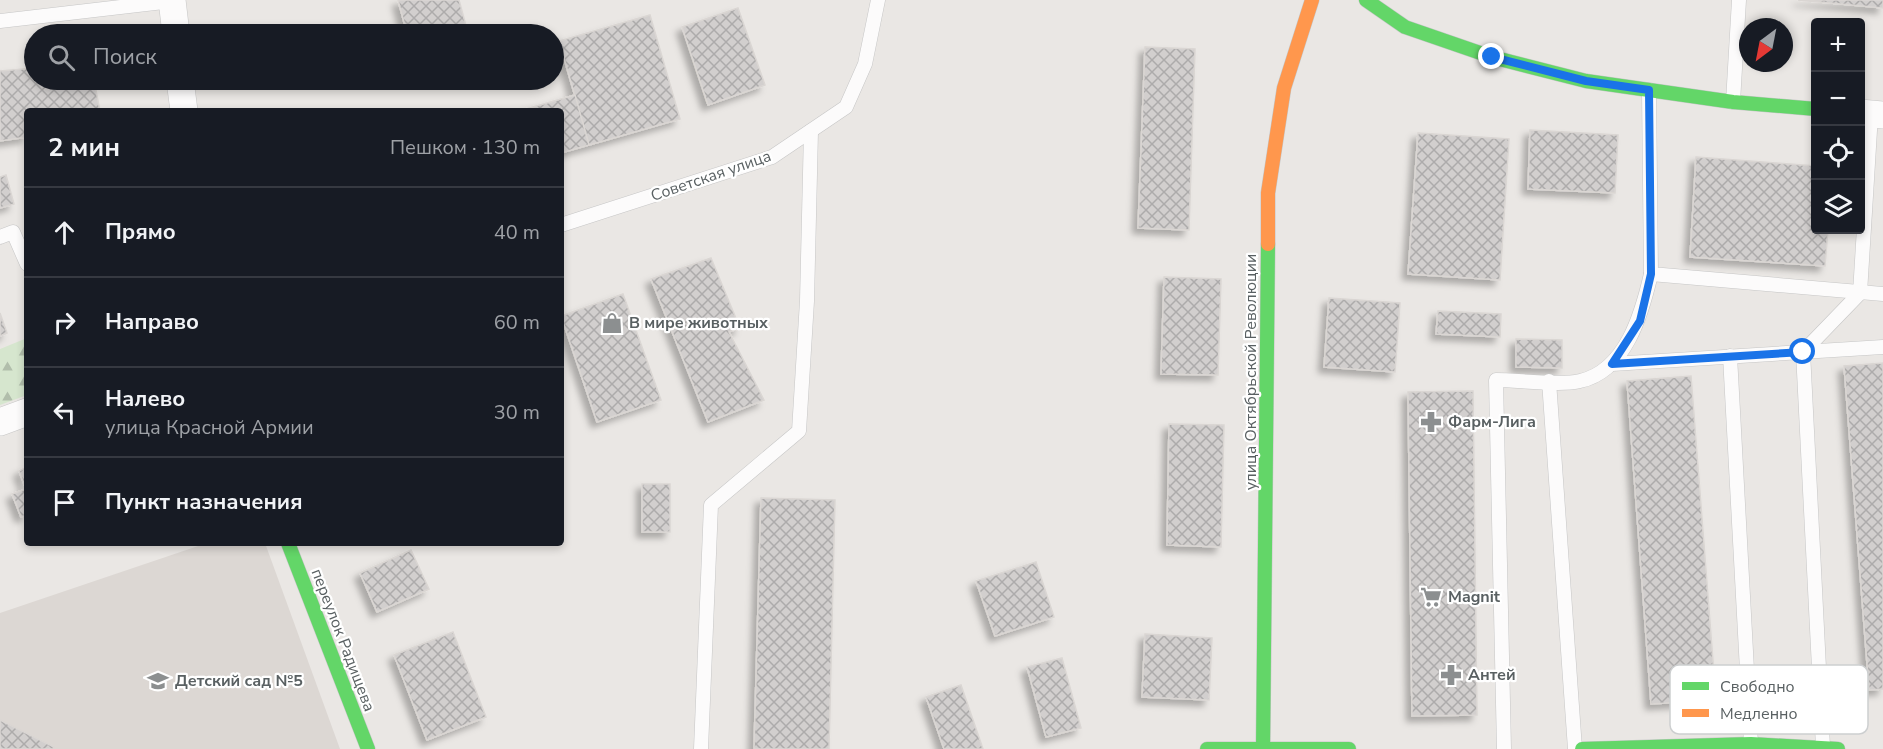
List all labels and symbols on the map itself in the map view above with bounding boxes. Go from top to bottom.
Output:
north arrow [1739,18,1793,72]
route end [1478,43,1504,69]
street label: Советская улица [648,145,774,207]
street label: улица Октябрьской Революции [1240,254,1262,490]
shop icon: В мире животных [600,311,624,335]
place label: В мире животных [629,312,768,334]
route start [1789,338,1815,364]
pharmacy icon: Фарм-Лига [1419,410,1443,434]
place label: Фарм-Лига [1448,411,1536,433]
street label: переулок Радищева [306,565,380,715]
supermarket icon: Magnit [1419,585,1443,609]
place label: Magnit [1448,586,1501,608]
pharmacy icon: Антей [1439,663,1463,687]
place label: Антей [1468,664,1516,686]
legend [1670,665,1868,734]
school or university icon: Детский сад №5 [146,669,170,693]
place label: Детский сад №5 [175,670,303,692]
text: Свободно [1720,676,1795,698]
text: Медленно [1720,703,1798,725]

